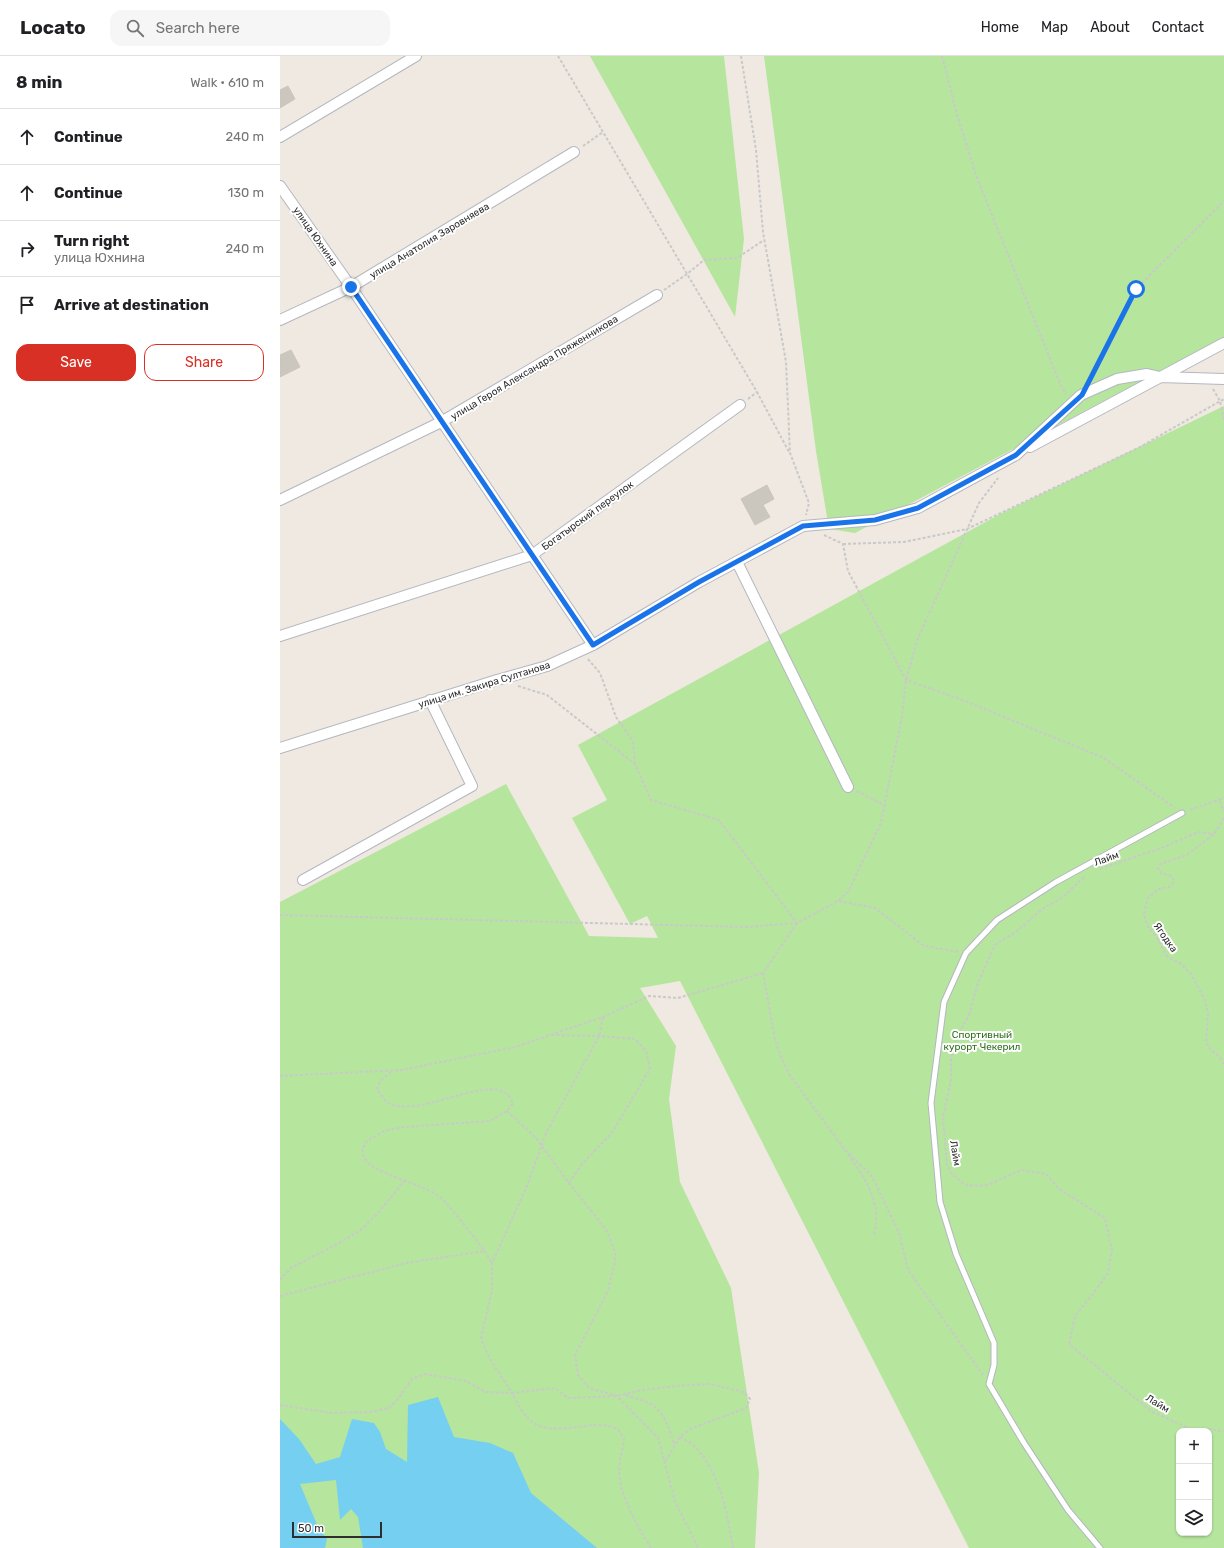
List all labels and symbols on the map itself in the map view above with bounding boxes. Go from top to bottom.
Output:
street label: улица Анатолия Заровняева [368,200,491,281]
street label: улица Юхнина [290,205,340,269]
route end [342,278,360,296]
route start [1127,280,1145,298]
street label: улица Героя Александра Пряженникова [449,313,620,423]
street label: Богатырский переулок [539,478,636,553]
street label: улица им. Закира Султанова [417,659,552,711]
street label: Лайм [1092,849,1121,869]
street label: Ягодка [1151,920,1180,955]
park label: Спортивный курорт Чекерил [944,1029,1021,1053]
street label: Лайм [947,1140,963,1167]
street label: Лайм [1143,1392,1172,1416]
scale bar [292,1520,382,1539]

